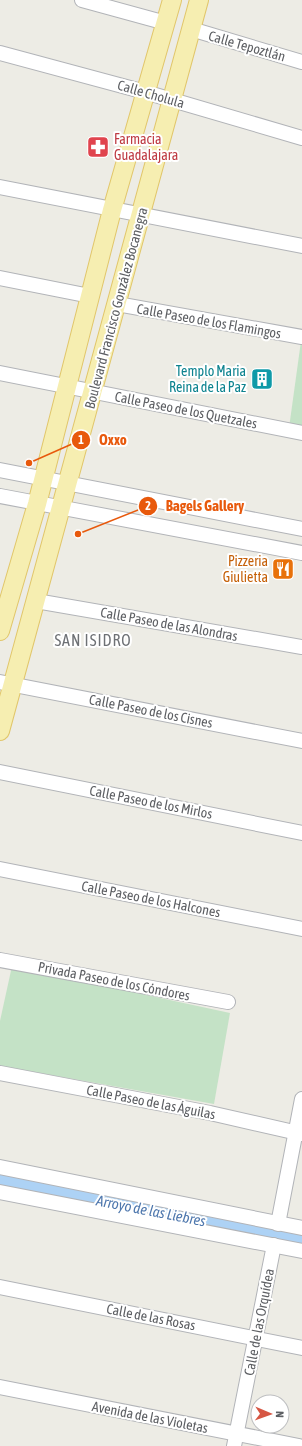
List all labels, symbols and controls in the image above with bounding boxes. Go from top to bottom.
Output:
street label: Calle Tepoztlán [207,27,287,65]
street label: Calle Cholula [116,77,186,111]
place label: Farmacia Guadalajara [114,131,178,163]
pharmacy icon: Farmacia Guadalajara [85,134,111,160]
street label: Boulevard Francisco González Bocanegra [81,206,151,410]
street label: Calle Paseo de los Flamingos [136,300,282,342]
place label: Templo Maria Reina de la Paz [169,363,246,395]
building icon: Templo Maria Reina de la Paz [249,366,275,392]
street label: Calle Paseo de los Quetzales [113,388,259,432]
callout: Oxxo [71,426,134,453]
text: Oxxo [99,431,127,448]
text: 1 [78,433,84,447]
callout: Bagels Gallery [138,492,252,519]
text: Bagels Gallery [166,497,245,514]
text: 2 [145,499,151,513]
place label: Pizzeria Giulietta [223,553,268,585]
restaurant icon: Pizzeria Giulietta [270,556,296,582]
street label: Calle Paseo de las Alondras [99,604,239,644]
district label: SAN ISIDRO [54,631,132,649]
street label: Calle Paseo de los Cisnes [88,691,214,731]
street label: Calle Paseo de los Mirlos [88,782,214,822]
street label: Calle Paseo de los Halcones [80,878,222,920]
street label: Privada Paseo de los Cóndores [37,958,191,1004]
street label: Calle Paseo de las Águilas [85,1082,217,1122]
water label: Arroyo de las Liebres [94,1191,207,1229]
street label: Calle de las Orquídea [241,1267,277,1377]
street label: Calle de las Rosas [105,1301,197,1333]
north arrow [250,1394,290,1434]
street label: Avenida de las Violetas [91,1398,209,1436]
text: N [274,1411,286,1418]

